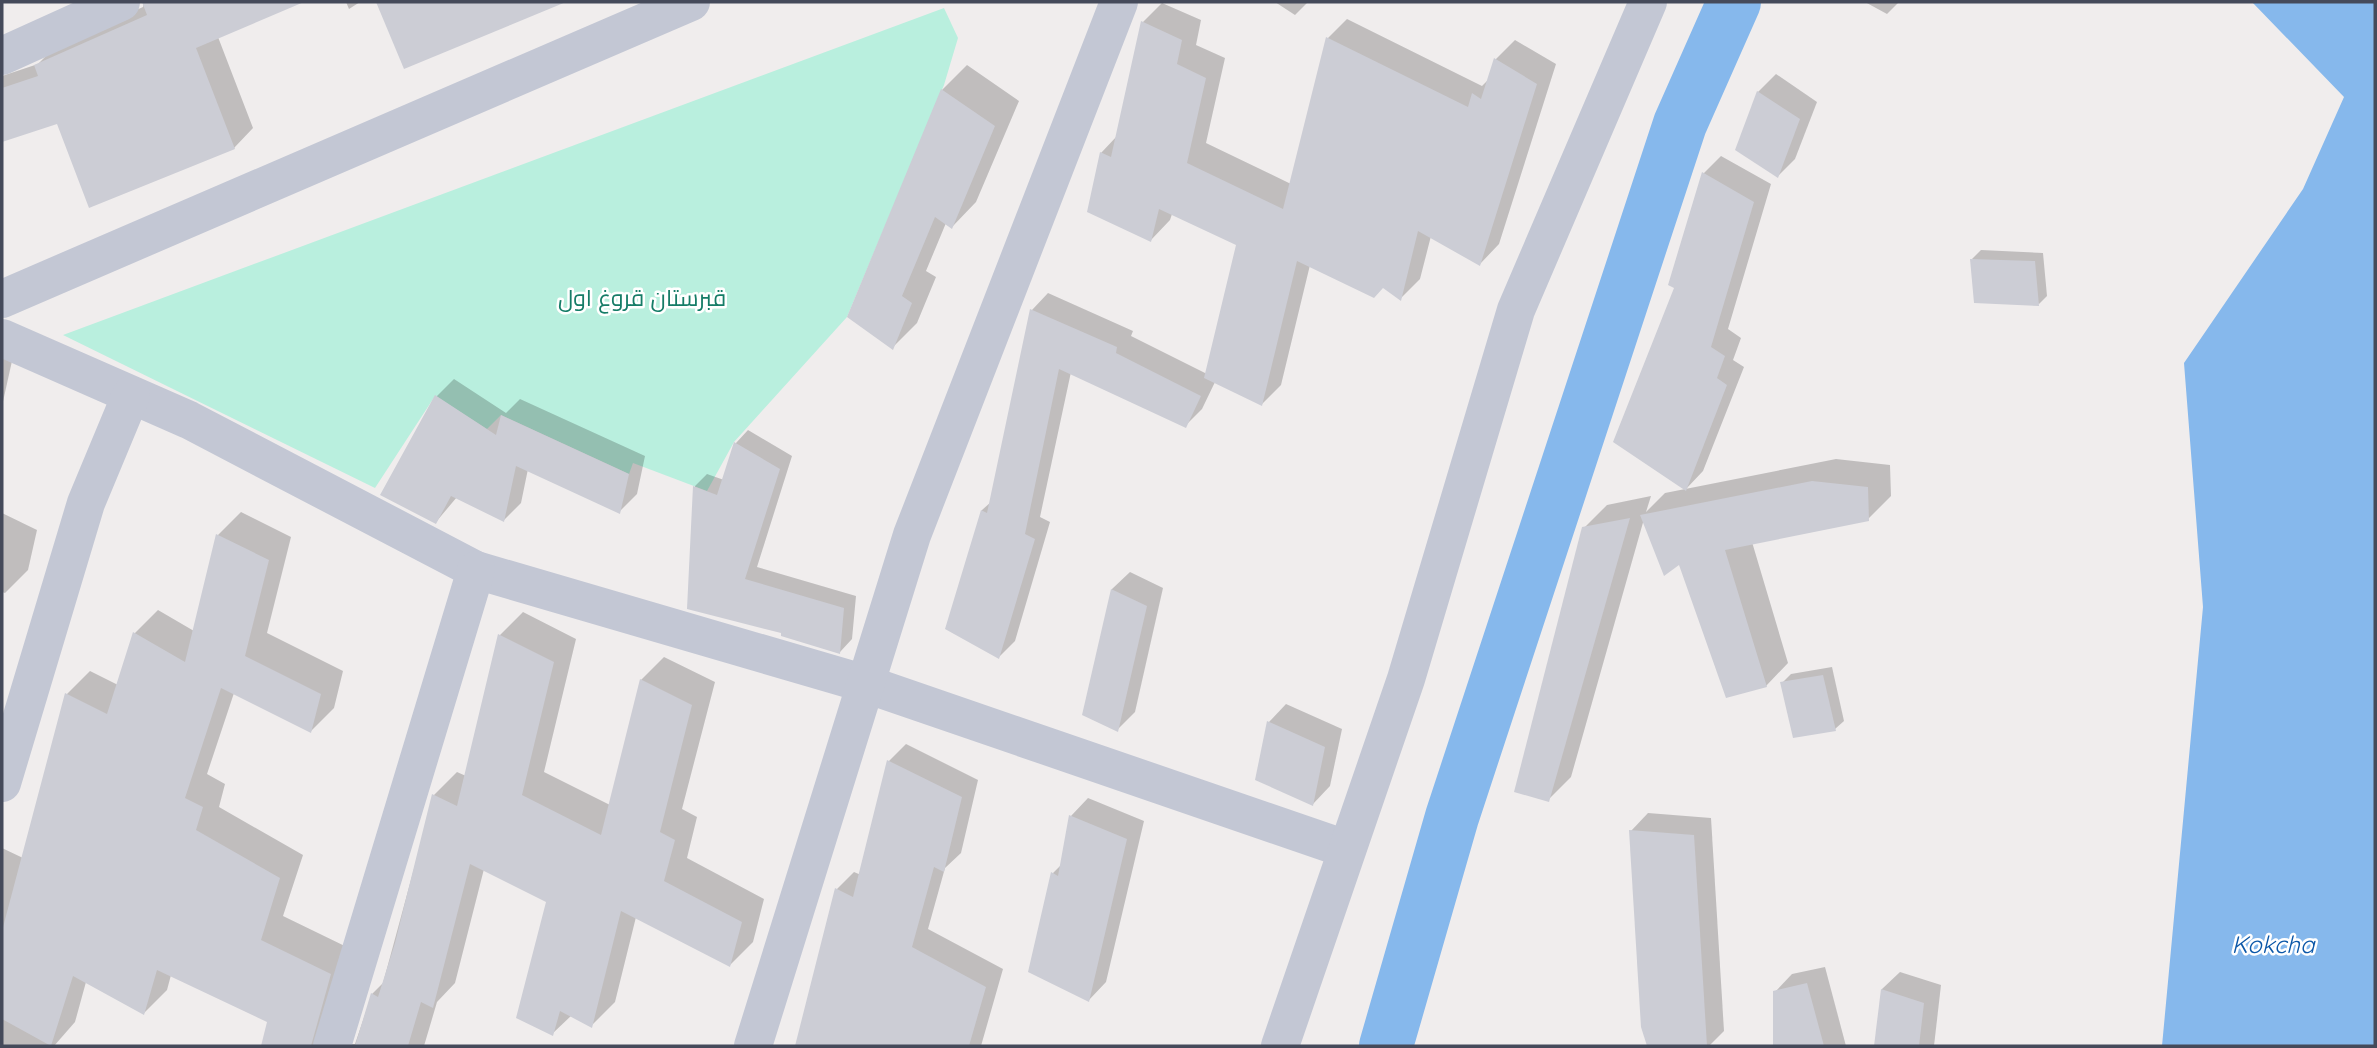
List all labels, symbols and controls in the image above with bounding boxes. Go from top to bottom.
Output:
park label: قبرستان قروغ اول [558,283,726,314]
water label: Kokcha [2231,929,2316,959]

